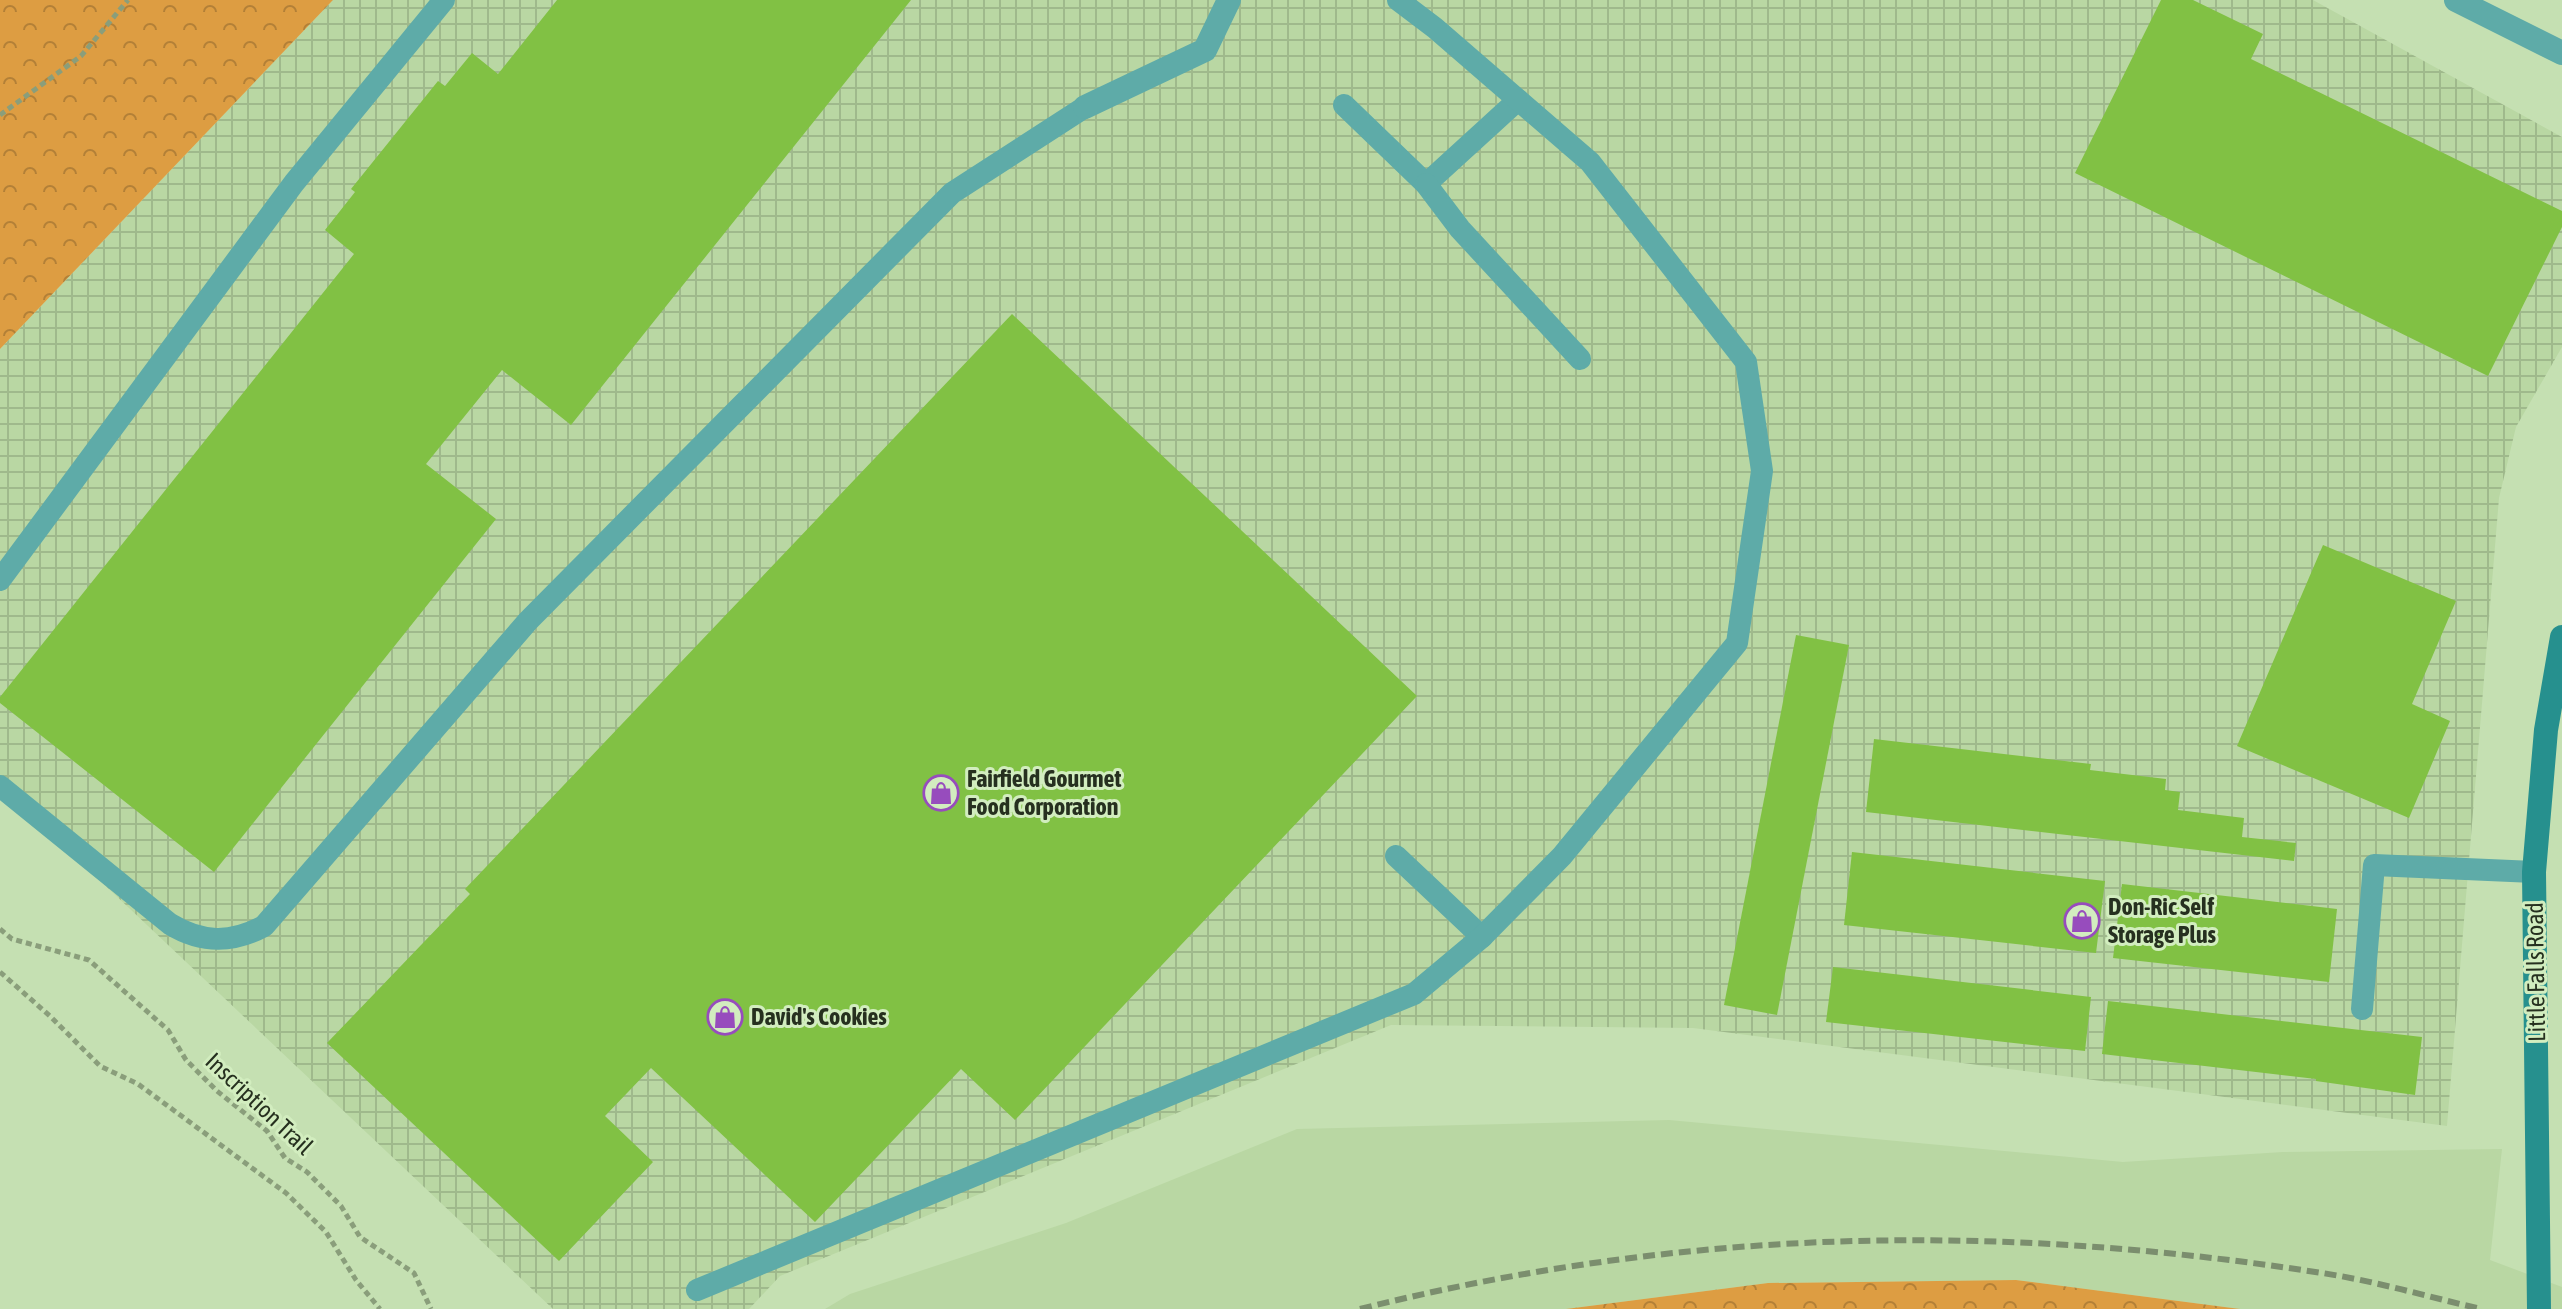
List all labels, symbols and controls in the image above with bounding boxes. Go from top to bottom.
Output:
place label: Fairfield Gourmet Food Corporation [967,765,1121,820]
shop icon: Fairfield Gourmet Food Corporation [922,774,960,812]
place label: Don-Ric Self Storage Plus [2108,893,2217,948]
shop icon: Don-Ric Self Storage Plus [2063,902,2101,940]
street label: Little Falls Road [2521,902,2550,1042]
shop icon: David's Cookies [706,998,744,1036]
place label: David's Cookies [751,1003,887,1030]
street label: Inscription Trail [200,1047,319,1160]

